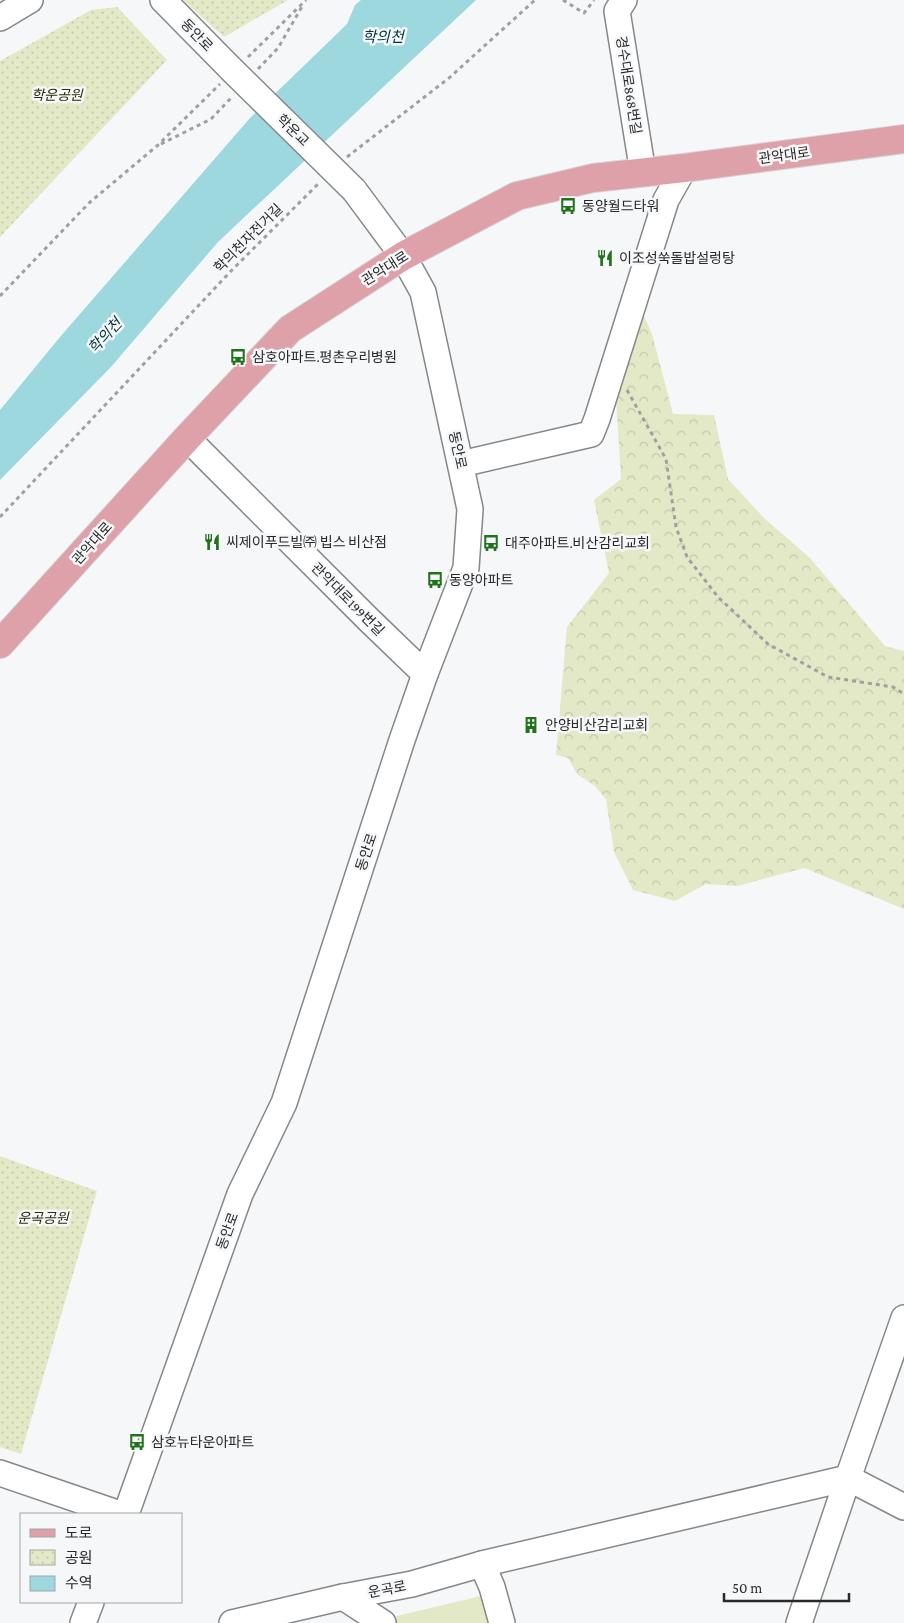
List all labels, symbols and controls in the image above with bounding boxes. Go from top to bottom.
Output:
street label: 동안로 [178,16,216,55]
water label: 학의천 [362,29,406,45]
street label: 경수대로868번길 [613,35,645,135]
park label: 학운공원 [31,87,84,103]
street label: 학운교 [274,111,313,149]
street label: 관악대로 [757,143,811,167]
bus stop icon: 동양월드타워 [558,196,578,216]
place label: 동양월드타워 [582,198,659,214]
street label: 학의천자전거길 [210,200,286,276]
street label: 관악대로 [359,248,411,288]
restaurant icon: 이조성쑥돌밥설렁탕 [595,248,615,268]
place label: 이조성쑥돌밥설렁탕 [619,250,735,266]
water label: 학의천 [85,314,126,357]
bus stop icon: 삼호아파트.평촌우리병원 [228,347,248,367]
place label: 삼호아파트.평촌우리병원 [252,349,397,365]
street label: 동안로 [446,429,470,471]
street label: 관악대로 [69,518,115,568]
restaurant icon: 씨제이푸드빌㈜ 빕스 비산점 [202,532,222,552]
bus stop icon: 대주아파트.비산감리교회 [481,533,501,553]
place label: 씨제이푸드빌㈜ 빕스 비산점 [226,534,387,550]
place label: 대주아파트.비산감리교회 [505,535,650,551]
street label: 관악대로199번길 [308,559,388,639]
bus stop icon: 동양아파트 [425,570,445,590]
place label: 동양아파트 [449,572,514,588]
building icon: 안양비산감리교회 [521,715,541,735]
place label: 안양비산감리교회 [545,717,648,733]
street label: 동안로 [352,831,380,873]
park label: 운곡공원 [17,1210,70,1226]
street label: 동안로 [213,1210,241,1252]
bus stop icon: 삼호뉴타운아파트 [127,1432,147,1452]
place label: 삼호뉴타운아파트 [151,1434,254,1450]
legend [20,1513,182,1603]
text: 도로 [65,1525,93,1541]
text: 공원 [65,1550,93,1566]
scale bar [724,1570,849,1602]
text: 수역 [65,1575,93,1591]
street label: 운곡로 [367,1577,408,1601]
text: 50 m [732,1580,762,1596]

